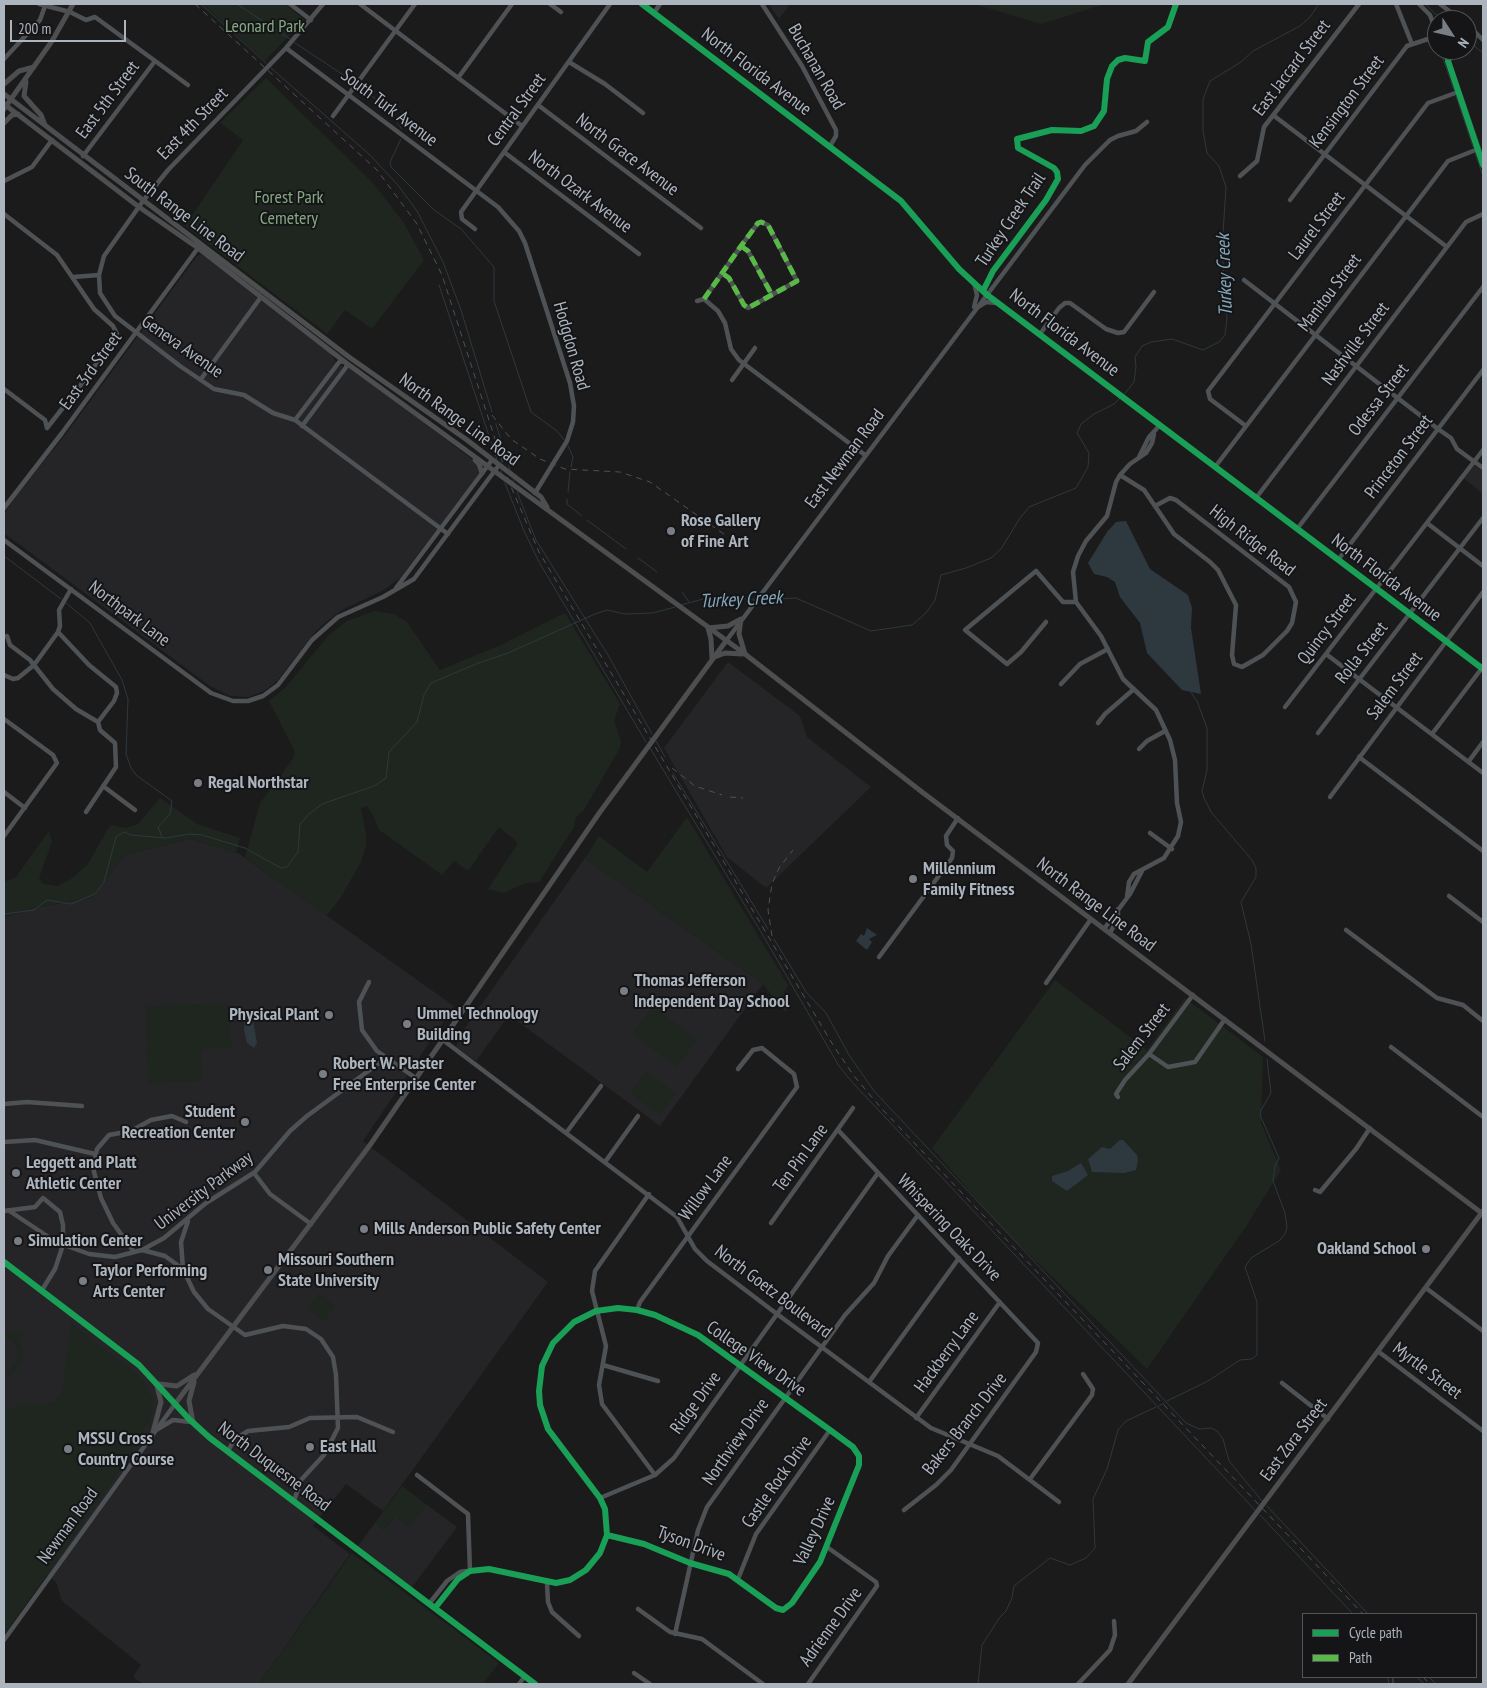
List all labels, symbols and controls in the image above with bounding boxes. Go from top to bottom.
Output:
scale bar [12,10,129,42]
north arrow [1427,10,1477,60]
park label: Leonard Park [225,16,305,38]
street label: East Jaccard Street [1249,16,1335,120]
text: 200 m [18,19,51,38]
street label: Buchanan Road [783,20,849,114]
street label: North Florida Avenue [697,24,815,120]
text: N [1454,35,1473,51]
street label: Kensington Street [1305,51,1389,153]
street label: East 5th Street [72,57,144,143]
street label: South Turk Avenue [336,65,442,151]
street label: Central Street [483,69,551,151]
street label: East 4th Street [153,83,233,165]
street label: North Grace Avenue [571,109,683,201]
street label: North Ozark Avenue [524,146,636,238]
street label: South Range Line Road [120,163,248,267]
street label: Turkey Creek Trail [972,169,1050,271]
park label: Forest Park Cemetery [254,187,324,230]
street label: Laurel Street [1284,188,1350,264]
water label: Turkey Creek [1212,233,1238,317]
street label: Manitou Street [1294,250,1366,336]
street label: North Florida Avenue [1005,285,1123,381]
street label: Nashville Street [1318,298,1394,390]
street label: Hodgdon Road [548,299,594,393]
street label: Geneva Avenue [137,311,227,383]
street label: East 3rd Street [55,328,127,414]
street label: Odessa Street [1344,360,1414,440]
street label: North Range Line Road [395,369,523,471]
street label: East Newman Road [801,405,889,513]
street label: Princeton Street [1360,411,1438,503]
street label: High Ridge Road [1205,501,1299,581]
place label: Rose Gallery of Fine Art [681,510,760,552]
marker: Rose Gallery of Fine Art [665,525,677,537]
street label: North Florida Avenue [1327,530,1445,626]
street label: Northpark Lane [84,576,174,652]
water label: Turkey Creek [699,586,783,614]
street label: Quincy Street [1293,589,1361,669]
street label: Rolla Street [1331,618,1393,688]
street label: Salem Street [1363,648,1427,724]
place label: Regal Northstar [208,772,309,794]
marker: Regal Northstar [192,777,204,789]
street label: North Range Line Road [1032,853,1160,957]
place label: Millennium Family Fitness [923,858,1014,901]
marker: Millennium Family Fitness [907,873,919,885]
place label: Thomas Jefferson Independent Day School [634,970,789,1012]
marker: Thomas Jefferson Independent Day School [618,985,630,997]
street label: Salem Street [1109,999,1175,1075]
place label: Ummel Technology Building [417,1003,538,1046]
place label: Physical Plant [229,1004,319,1026]
marker: Physical Plant [323,1009,335,1021]
marker: Ummel Technology Building [401,1018,413,1030]
place label: Robert W. Plaster Free Enterprise Center [333,1053,476,1096]
marker: Robert W. Plaster Free Enterprise Center [317,1068,329,1080]
place label: Student Recreation Center [121,1101,235,1144]
marker: Student Recreation Center [239,1116,251,1128]
street label: Ten Pin Lane [769,1120,833,1196]
street label: University Parkway [151,1147,257,1235]
street label: Willow Lane [675,1151,737,1225]
place label: Leggett and Platt Athletic Center [26,1152,137,1194]
marker: Leggett and Platt Athletic Center [10,1167,22,1179]
street label: Whispering Oaks Drive [893,1170,1005,1286]
place label: Mills Anderson Public Safety Center [374,1218,601,1240]
marker: Mills Anderson Public Safety Center [358,1223,370,1235]
place label: Simulation Center [28,1230,142,1252]
marker: Simulation Center [12,1235,24,1247]
place label: Oakland School [1317,1238,1416,1260]
street label: North Goetz Boulevard [710,1241,836,1343]
marker: Oakland School [1420,1243,1432,1255]
place label: Missouri Southern State University [278,1249,394,1292]
place label: Taylor Performing Arts Center [93,1260,207,1302]
marker: Missouri Southern State University [262,1264,274,1276]
marker: Taylor Performing Arts Center [77,1275,89,1287]
street label: Hackberry Lane [910,1307,984,1397]
street label: College View Drive [702,1317,810,1401]
street label: Myrtle Street [1388,1338,1466,1404]
street label: Ridge Drive [666,1367,726,1439]
street label: Bakers Branch Drive [918,1368,1012,1480]
street label: Northview Drive [698,1394,774,1490]
street label: East Zora Street [1256,1394,1332,1486]
street label: North Duquesne Road [213,1418,335,1516]
place label: MSSU Cross Country Course [78,1428,174,1470]
street label: Castle Rock Drive [737,1432,817,1532]
place label: East Hall [320,1436,376,1458]
marker: East Hall [304,1441,316,1453]
marker: MSSU Cross Country Course [62,1443,74,1455]
street label: Newman Road [33,1484,103,1568]
street label: Valley Drive [790,1493,840,1569]
street label: Tyson Drive [654,1522,728,1566]
street label: Adrienne Drive [795,1583,867,1671]
legend [1302,1613,1477,1678]
text: Cycle path [1349,1623,1402,1642]
text: Path [1349,1648,1372,1667]

